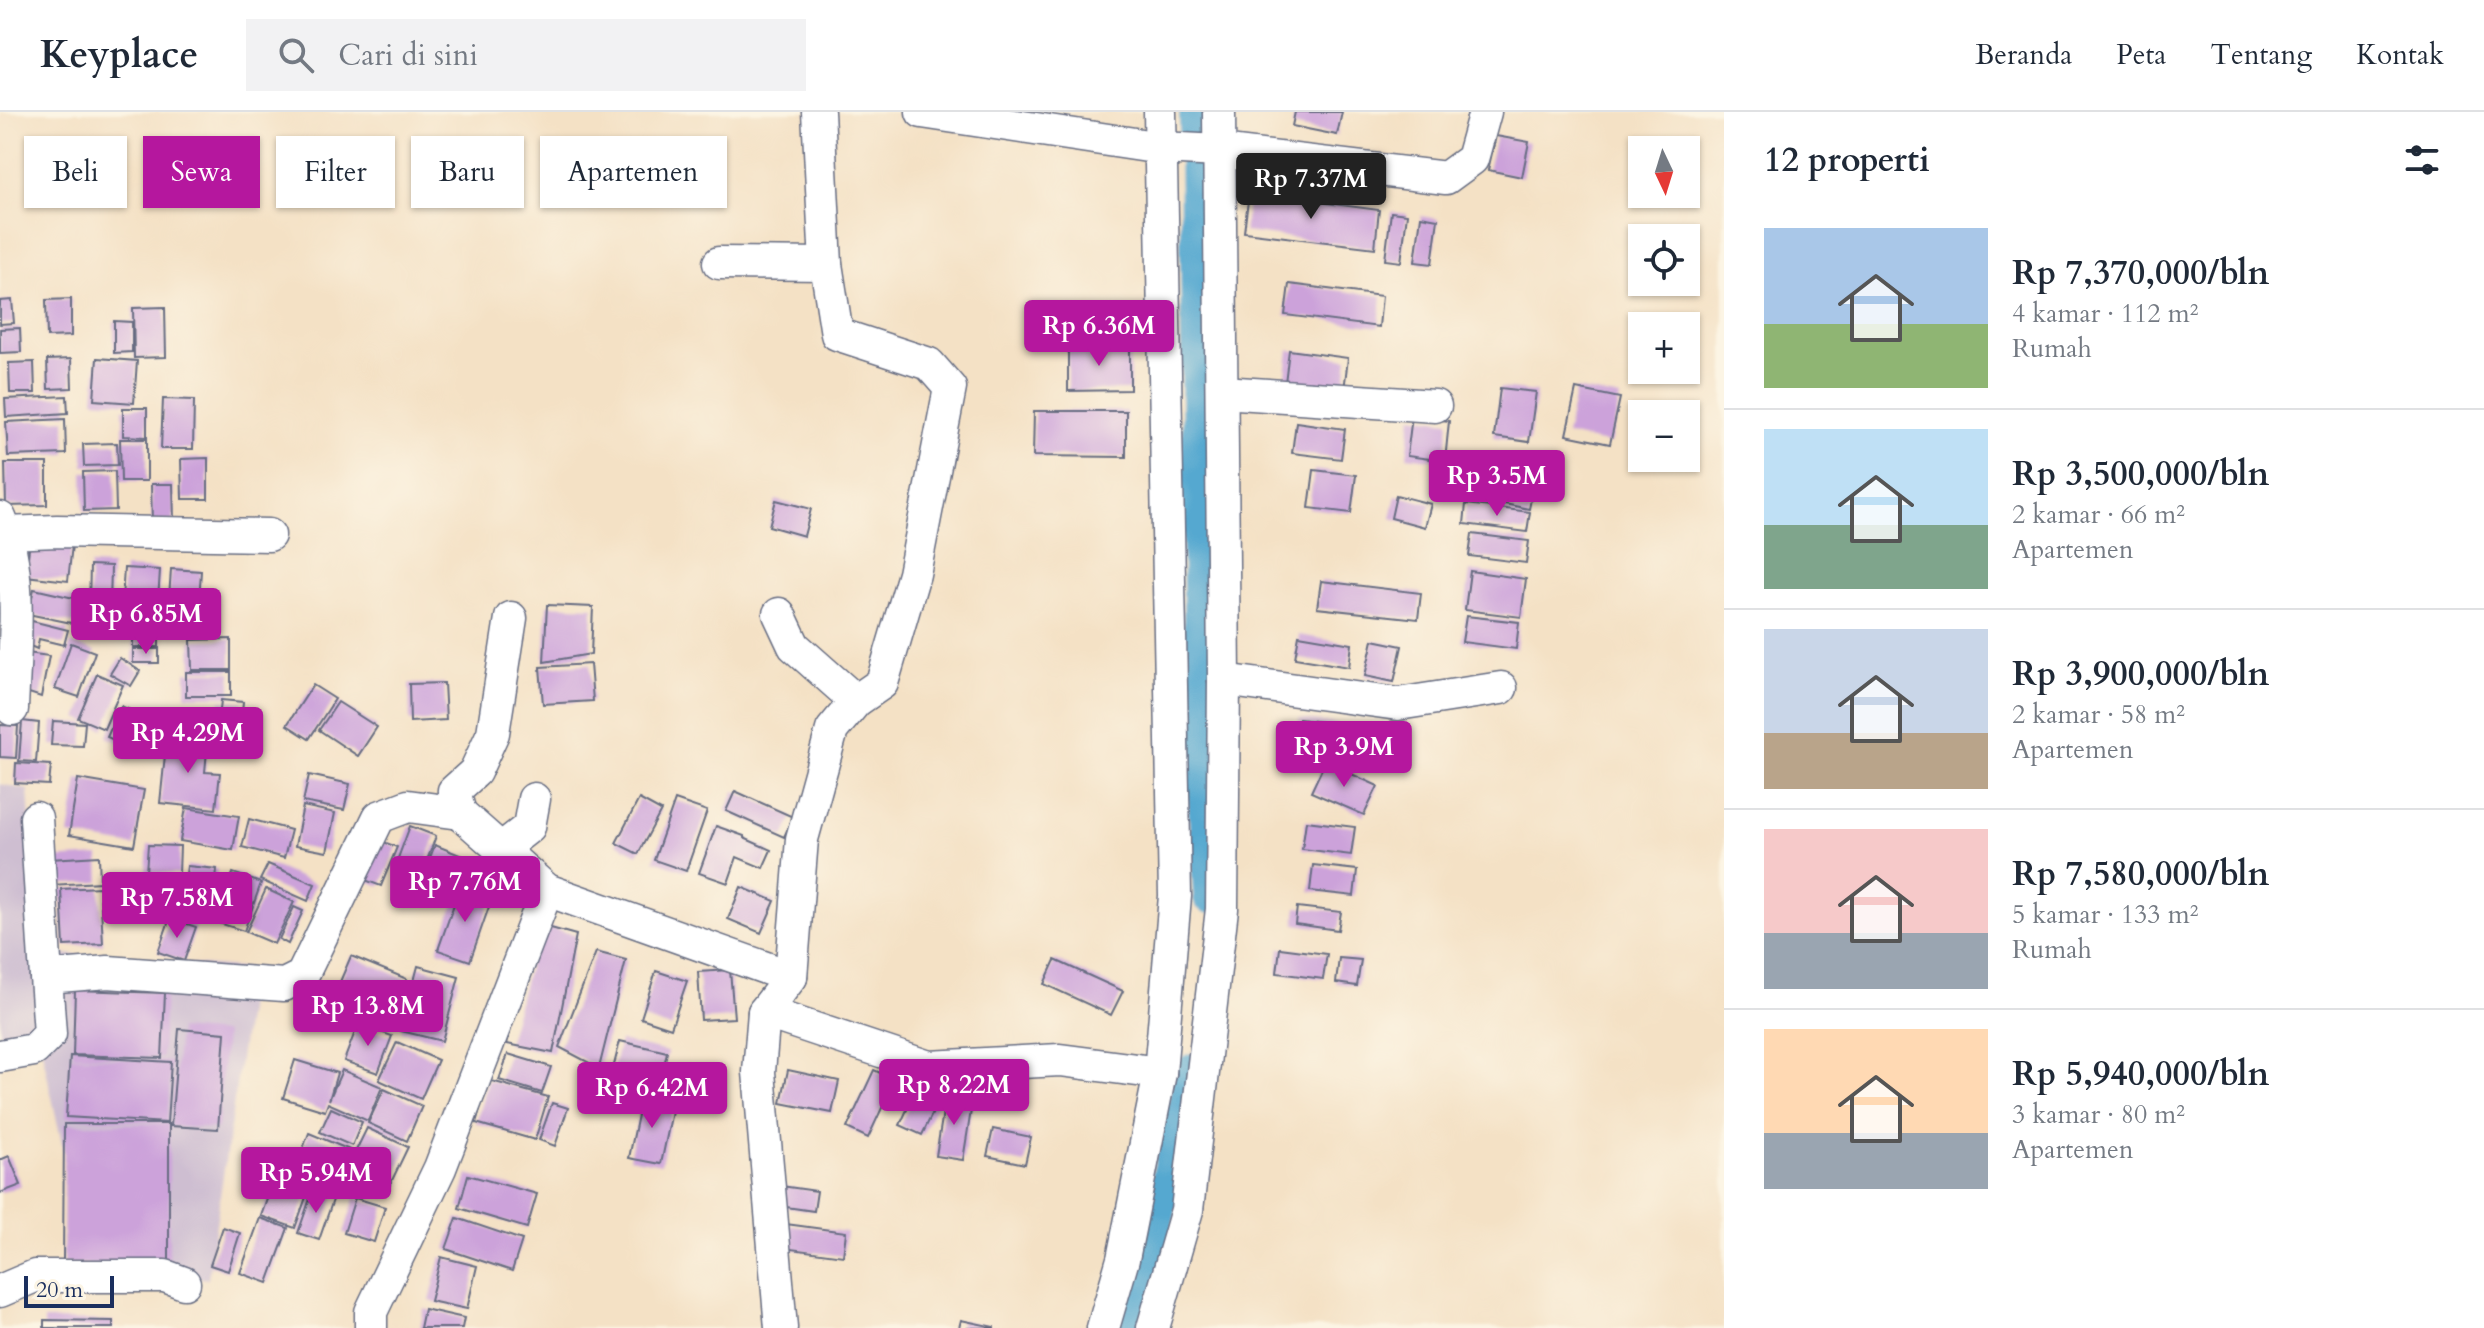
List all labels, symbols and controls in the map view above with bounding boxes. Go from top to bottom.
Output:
search box [246,19,806,91]
text: Keyplace [40,29,198,81]
icon: search [274,33,318,77]
text: Cari di sini [338,35,478,76]
text: Beranda [1975,36,2072,74]
text: Peta [2116,36,2166,74]
text: Tentang [2210,36,2312,74]
text: Kontak [2356,36,2444,74]
chip: Beli [24,136,127,208]
chip: Sewa [143,136,260,208]
chip: Filter [276,136,395,208]
chip: Baru [411,136,524,208]
chip: Apartemen [540,136,727,208]
north arrow [1628,136,1700,208]
map controls [1628,136,1700,472]
text: 12 properti [1764,137,1930,183]
icon: filters [2400,138,2444,182]
pin: Rp 7.37M [1228,153,1394,221]
text: Rp 7.37M [1254,161,1368,196]
button: locate [1628,224,1700,296]
text: Rp 7,370,000/bln [2012,250,2269,296]
icon: home [1828,260,1924,356]
text: 4 kamar · 112 m² [2012,296,2198,331]
pin: Rp 6.36M [1016,300,1182,368]
text: Rp 6.36M [1042,308,1156,343]
button: + [1628,312,1700,384]
text: Rumah [2012,331,2092,366]
button: − [1628,400,1700,472]
pin: Rp 3.5M [1423,450,1571,518]
text: Rp 3,500,000/bln [2012,451,2269,497]
text: Rp 3.5M [1447,458,1547,493]
icon: home [1828,461,1924,557]
text: 2 kamar · 66 m² [2012,497,2185,532]
text: Apartemen [2012,532,2134,567]
pin: Rp 6.85M [63,588,229,656]
text: Rp 6.85M [89,596,203,631]
text: Rp 3,900,000/bln [2012,651,2269,697]
icon: home [1828,661,1924,757]
text: 2 kamar · 58 m² [2012,697,2185,732]
pin: Rp 4.29M [105,707,271,775]
text: Rp 4.29M [131,715,245,750]
pin: Rp 3.9M [1270,721,1418,789]
text: Rp 3.9M [1294,729,1394,764]
text: Apartemen [2012,732,2134,767]
text: Rp 7,580,000/bln [2012,851,2269,897]
pin: Rp 7.76M [382,856,548,924]
icon: home [1828,861,1924,957]
text: Rp 7.76M [408,864,522,899]
pin: Rp 7.58M [94,872,260,940]
text: Rp 7.58M [120,880,234,915]
text: 5 kamar · 133 m² [2012,897,2198,932]
text: Rumah [2012,932,2092,967]
pin: Rp 13.8M [285,980,451,1048]
text: Rp 13.8M [311,988,425,1023]
text: Rp 5,940,000/bln [2012,1051,2269,1097]
pin: Rp 8.22M [871,1059,1037,1127]
icon: home [1828,1061,1924,1157]
pin: Rp 6.42M [569,1062,735,1130]
text: Rp 8.22M [897,1067,1011,1102]
text: Rp 6.42M [595,1070,709,1105]
text: 3 kamar · 80 m² [2012,1097,2185,1132]
text: Apartemen [2012,1132,2134,1167]
pin: Rp 5.94M [233,1147,399,1215]
text: Rp 5.94M [259,1155,373,1190]
scale bar [24,1272,114,1308]
text: 20 m [36,1275,83,1305]

